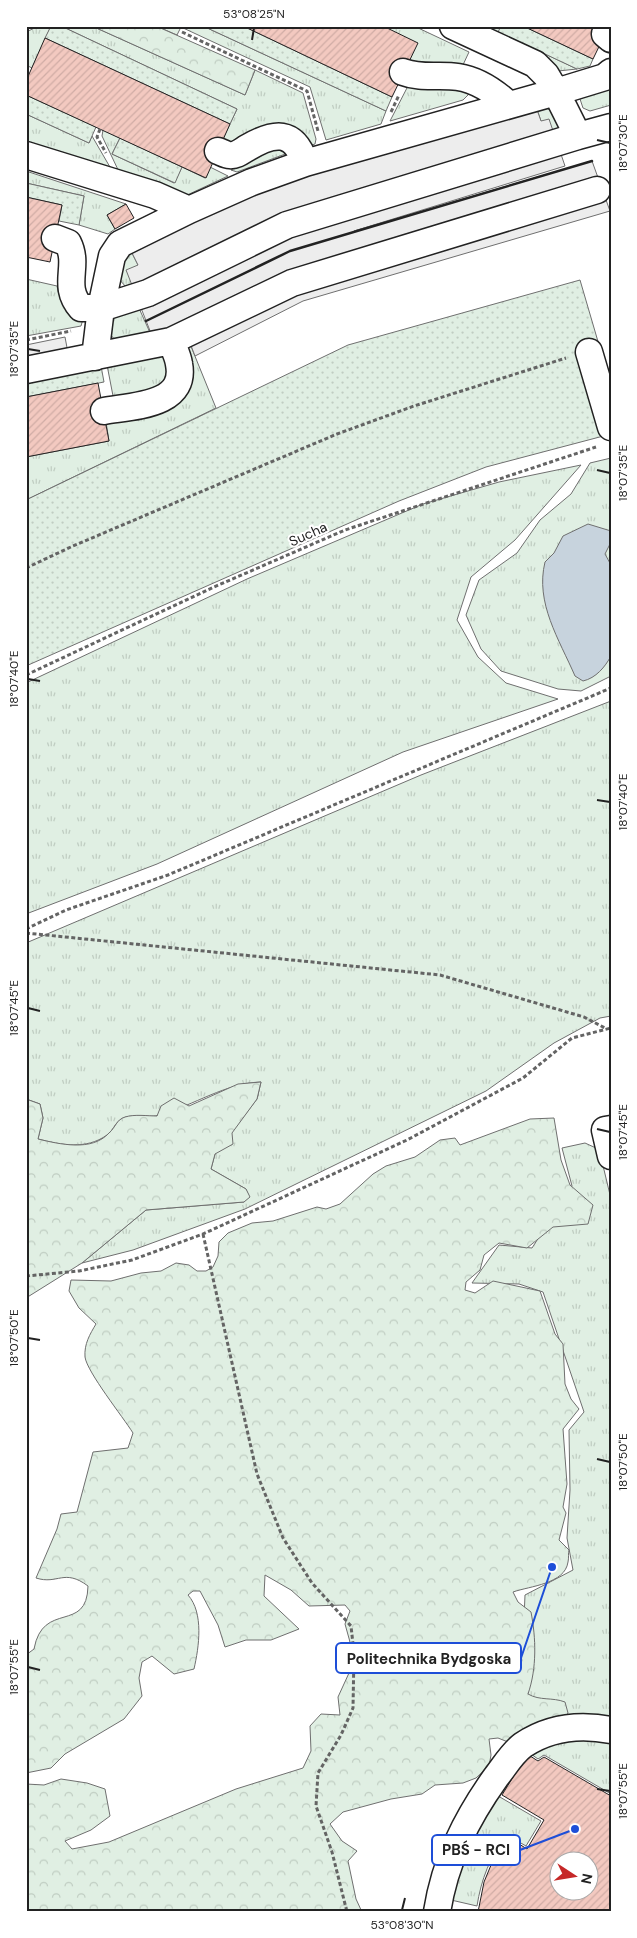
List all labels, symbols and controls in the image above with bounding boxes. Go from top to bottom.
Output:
text: 53°08'25"N [223,6,285,22]
text: 18°07'30"E [615,114,631,172]
text: 18°07'35"E [6,321,22,377]
text: 18°07'35"E [615,445,631,501]
street label: Sucha [286,518,330,550]
text: 18°07'40"E [6,650,22,708]
text: 18°07'40"E [615,773,631,831]
text: 18°07'45"E [6,980,22,1036]
text: 18°07'45"E [615,1104,631,1160]
text: 18°07'50"E [6,1309,22,1367]
text: 18°07'50"E [615,1433,631,1491]
text: 18°07'55"E [6,1639,22,1695]
callout: Politechnika Bydgoska [336,1643,521,1673]
text: Politechnika Bydgoska [347,1649,511,1669]
text: 18°07'55"E [615,1763,631,1819]
callout: PBŚ - RCI [432,1835,520,1865]
text: PBŚ - RCI [442,1840,510,1860]
north arrow [550,1850,600,1900]
text: N [577,1872,597,1886]
text: 53°08'30"N [370,1917,434,1933]

